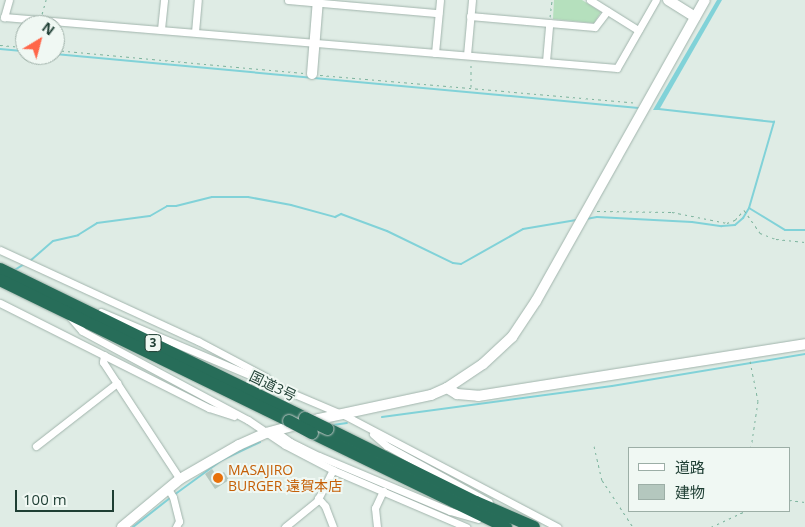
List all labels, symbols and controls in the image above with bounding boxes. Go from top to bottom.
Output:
north arrow [15,15,65,65]
text: N [38,17,59,39]
road number: 3 [144,333,162,352]
street label: 国道3号 [247,367,299,405]
legend [628,447,790,512]
text: 道路 [675,457,705,477]
place label: MASAJIRO BURGER 遠賀本店 [228,462,342,494]
marker: MASAJIRO BURGER 遠賀本店 [212,472,224,484]
scale bar [18,480,116,512]
text: 建物 [675,482,705,502]
text: 100 m [23,489,67,509]

